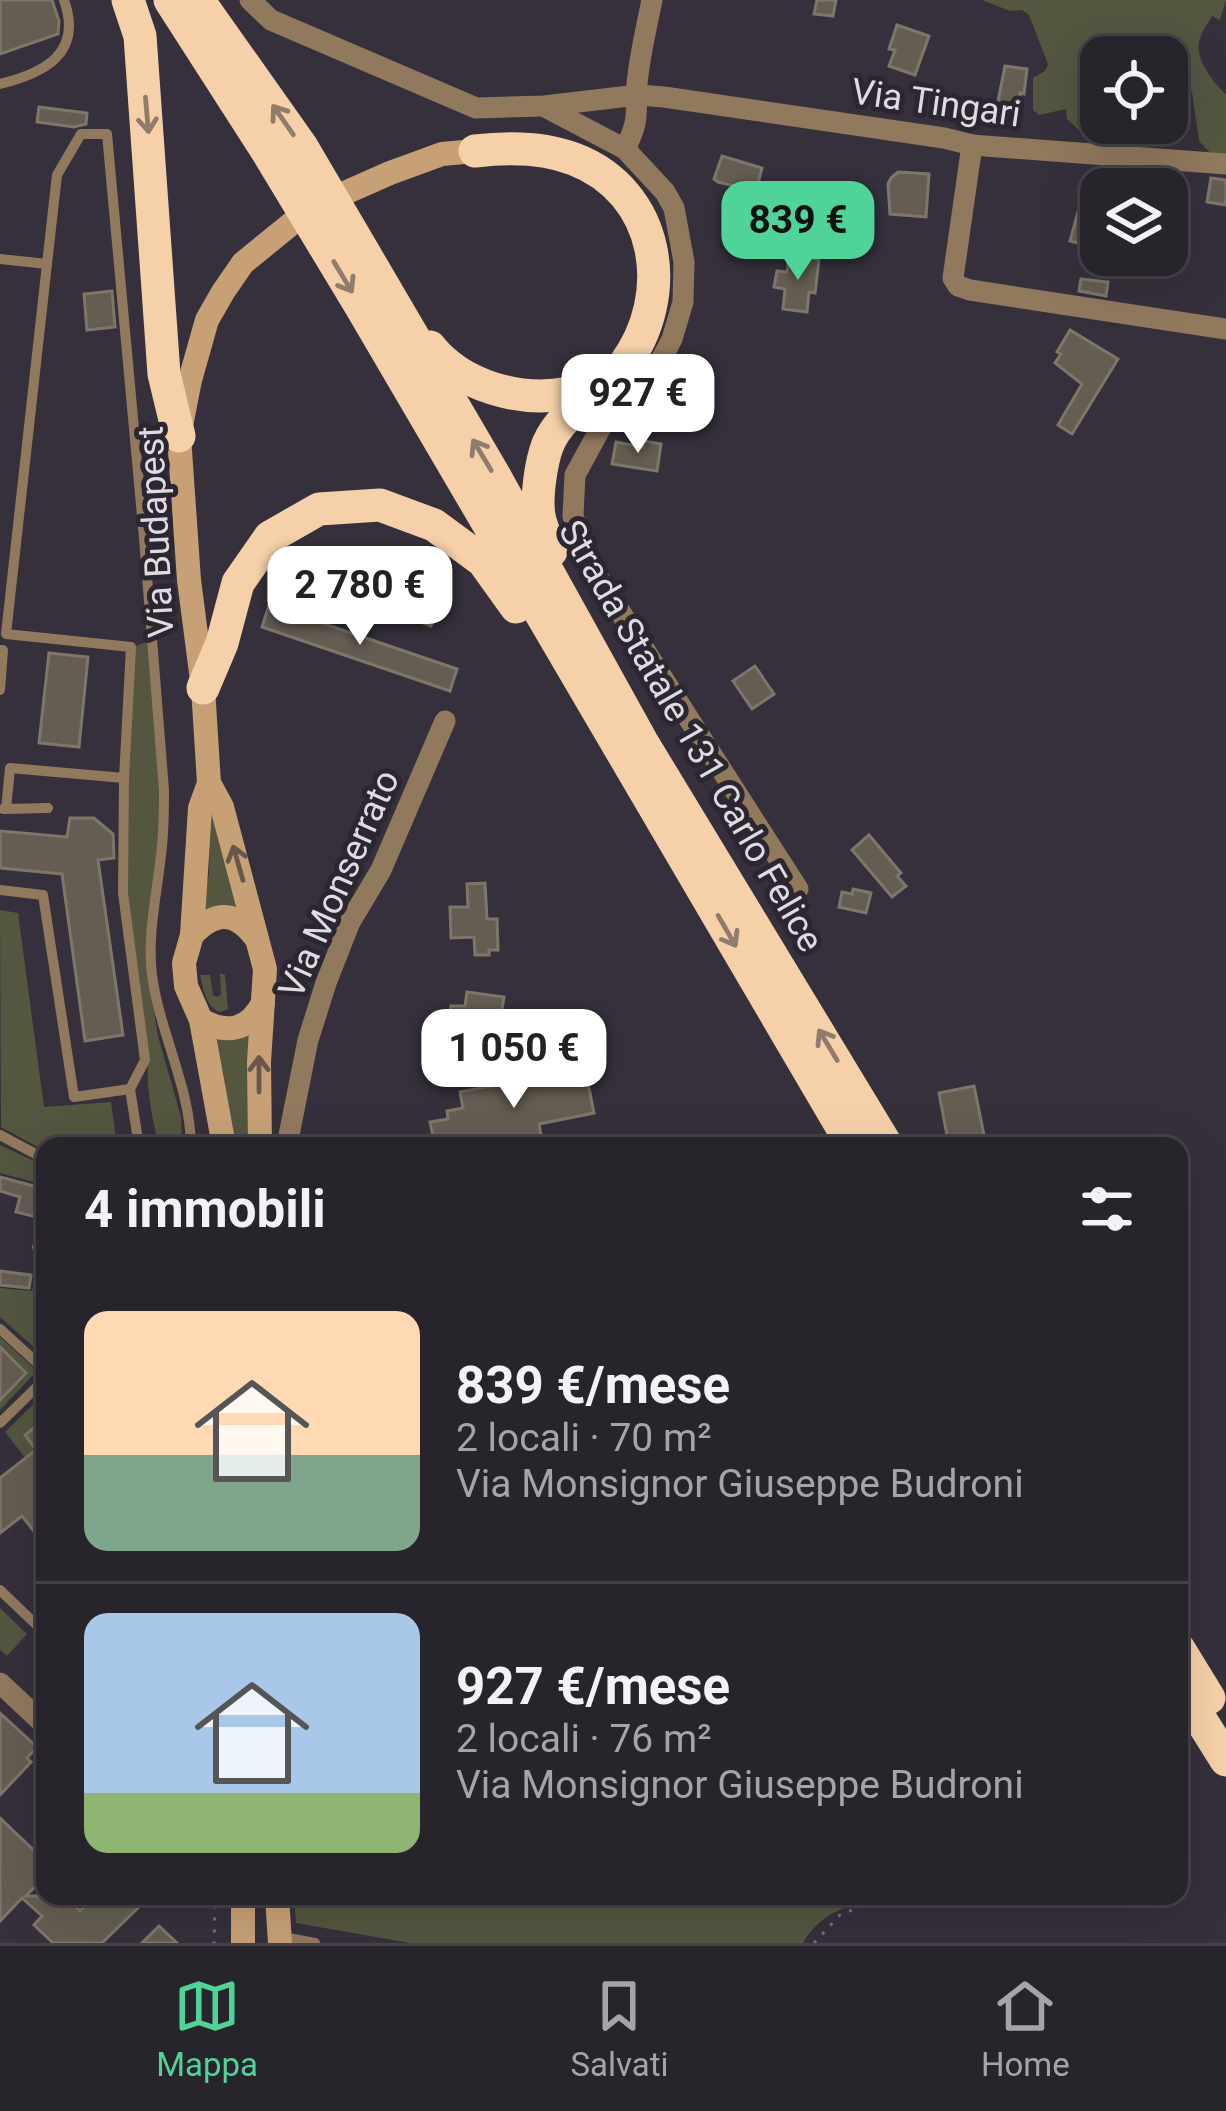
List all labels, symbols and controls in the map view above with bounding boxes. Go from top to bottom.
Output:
map controls [1080,36,1188,276]
button: locate [1080,36,1188,144]
street label: Via Tingari [849,70,1023,136]
one-way arrow [136,95,159,134]
one-way arrow [271,104,296,137]
button: layers [1080,168,1188,276]
pin: 839 € [714,181,882,283]
text: 839 € [748,197,848,243]
one-way arrow [332,259,356,294]
pin: 927 € [554,354,722,456]
text: 927 € [588,370,688,416]
street label: Via Budapest [129,425,183,639]
one-way arrow [470,438,494,473]
street label: Strada Statale 131 Carlo Felice [550,513,832,959]
pin: 2 780 € [249,546,471,648]
text: 2 780 € [294,562,426,608]
street label: Via Monserrato [270,764,408,1004]
one-way arrow [226,845,248,883]
one-way arrow [715,912,739,947]
pin: 1 050 € [403,1009,625,1111]
text: 1 050 € [448,1025,580,1071]
one-way arrow [816,1029,840,1063]
one-way arrow [248,1055,270,1094]
icon: filters [1074,1176,1140,1242]
text: 4 immobili [84,1180,326,1239]
text: 839 €/mese [456,1356,730,1415]
icon: home [180,1359,324,1503]
text: 2 locali · 70 m² [456,1415,711,1461]
text: Via Monsignor Giuseppe Budroni [456,1461,1024,1507]
text: 927 €/mese [456,1657,730,1716]
icon: home [180,1661,324,1805]
text: 2 locali · 76 m² [456,1716,711,1762]
text: Via Monsignor Giuseppe Budroni [456,1762,1024,1808]
tab: Mappa [156,1973,258,2084]
tab: Salvati [570,1973,669,2084]
tab: Home [981,1973,1070,2084]

